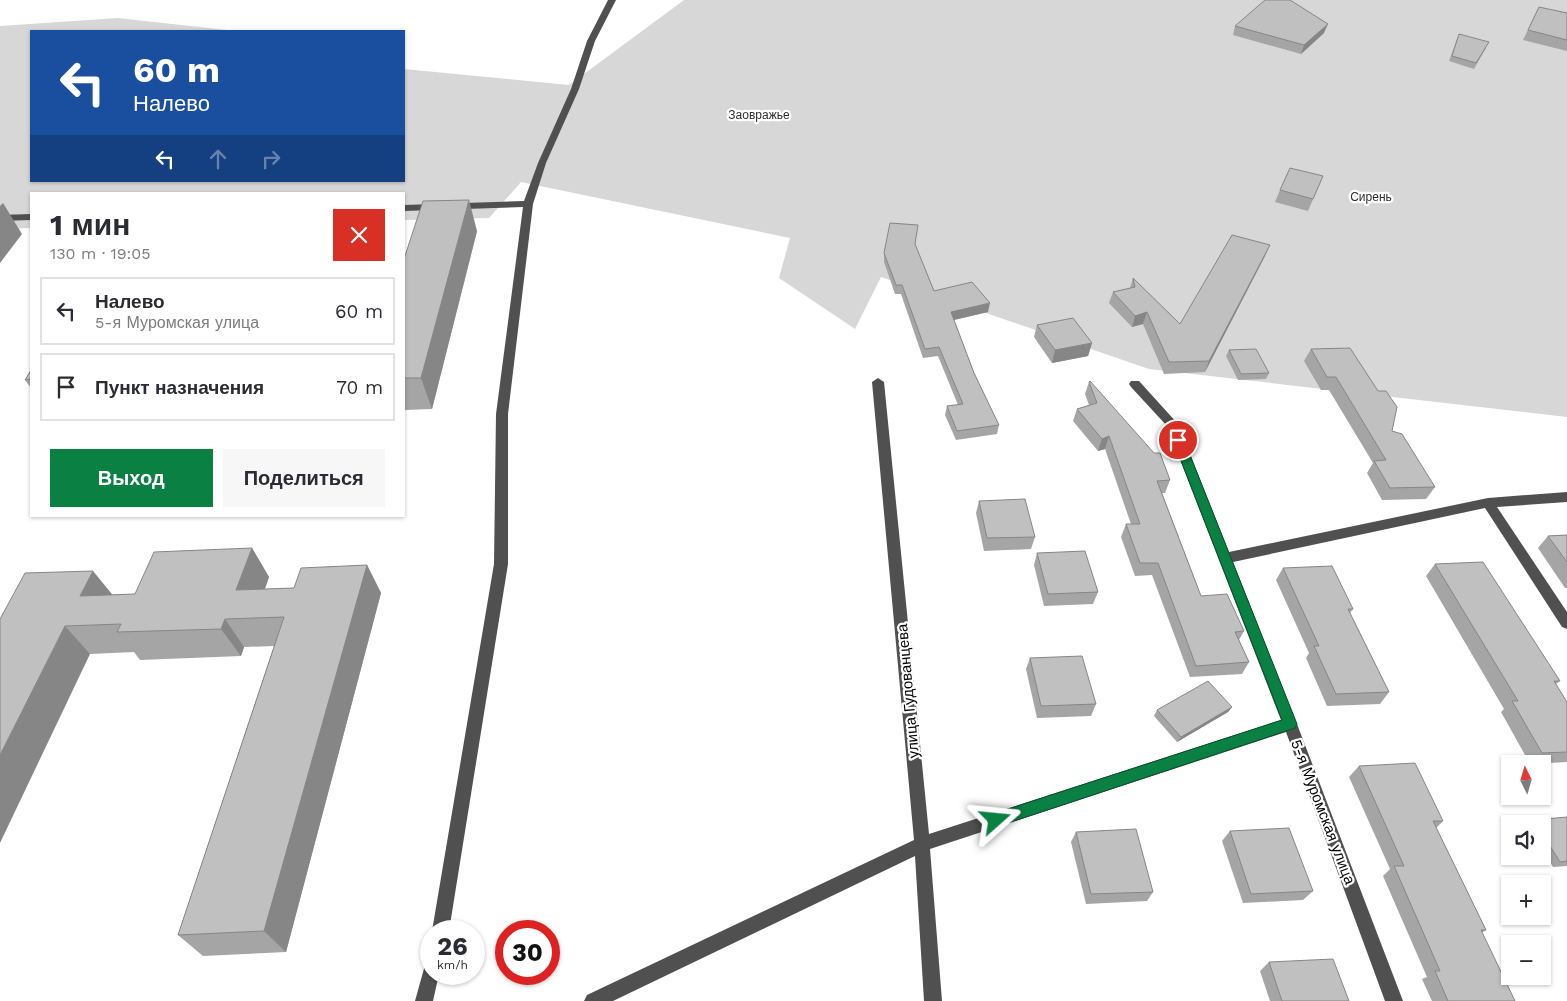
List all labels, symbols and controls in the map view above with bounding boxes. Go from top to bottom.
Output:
text: 60 m [133,49,220,91]
icon: left [50,50,115,115]
text: Налево [133,91,210,116]
park label: Заовражье [728,108,790,122]
icon: left [151,145,179,173]
icon: ahead [204,145,232,173]
icon: right [257,145,285,173]
park label: Сирень [1350,190,1392,204]
text: 1 мин [50,207,130,242]
button: close [333,209,385,261]
text: 130 m · 19:05 [50,244,151,263]
text: Налево [95,290,165,313]
icon: left [52,297,80,325]
text: 60 m [335,300,383,323]
text: 5-я Муромская улица [95,313,259,332]
icon: arrive [52,373,80,401]
text: Пункт назначения [95,376,264,399]
text: 70 m [336,376,383,399]
pin [1157,419,1199,461]
icon: arrive [1164,426,1192,454]
button: Выход [50,449,213,507]
button: Поделиться [223,449,385,507]
street label: улица Гудованцева [893,622,923,759]
street label: 5-я Муромская улица [1287,737,1359,888]
north arrow [1501,755,1551,805]
map controls [1501,755,1551,985]
position arrow [969,793,1021,845]
button: sound [1501,815,1551,865]
button: + [1501,875,1551,925]
speed limit sign: 30 [495,920,560,985]
text: 26 [437,932,468,961]
button: − [1501,935,1551,985]
text: km/h [437,958,468,972]

